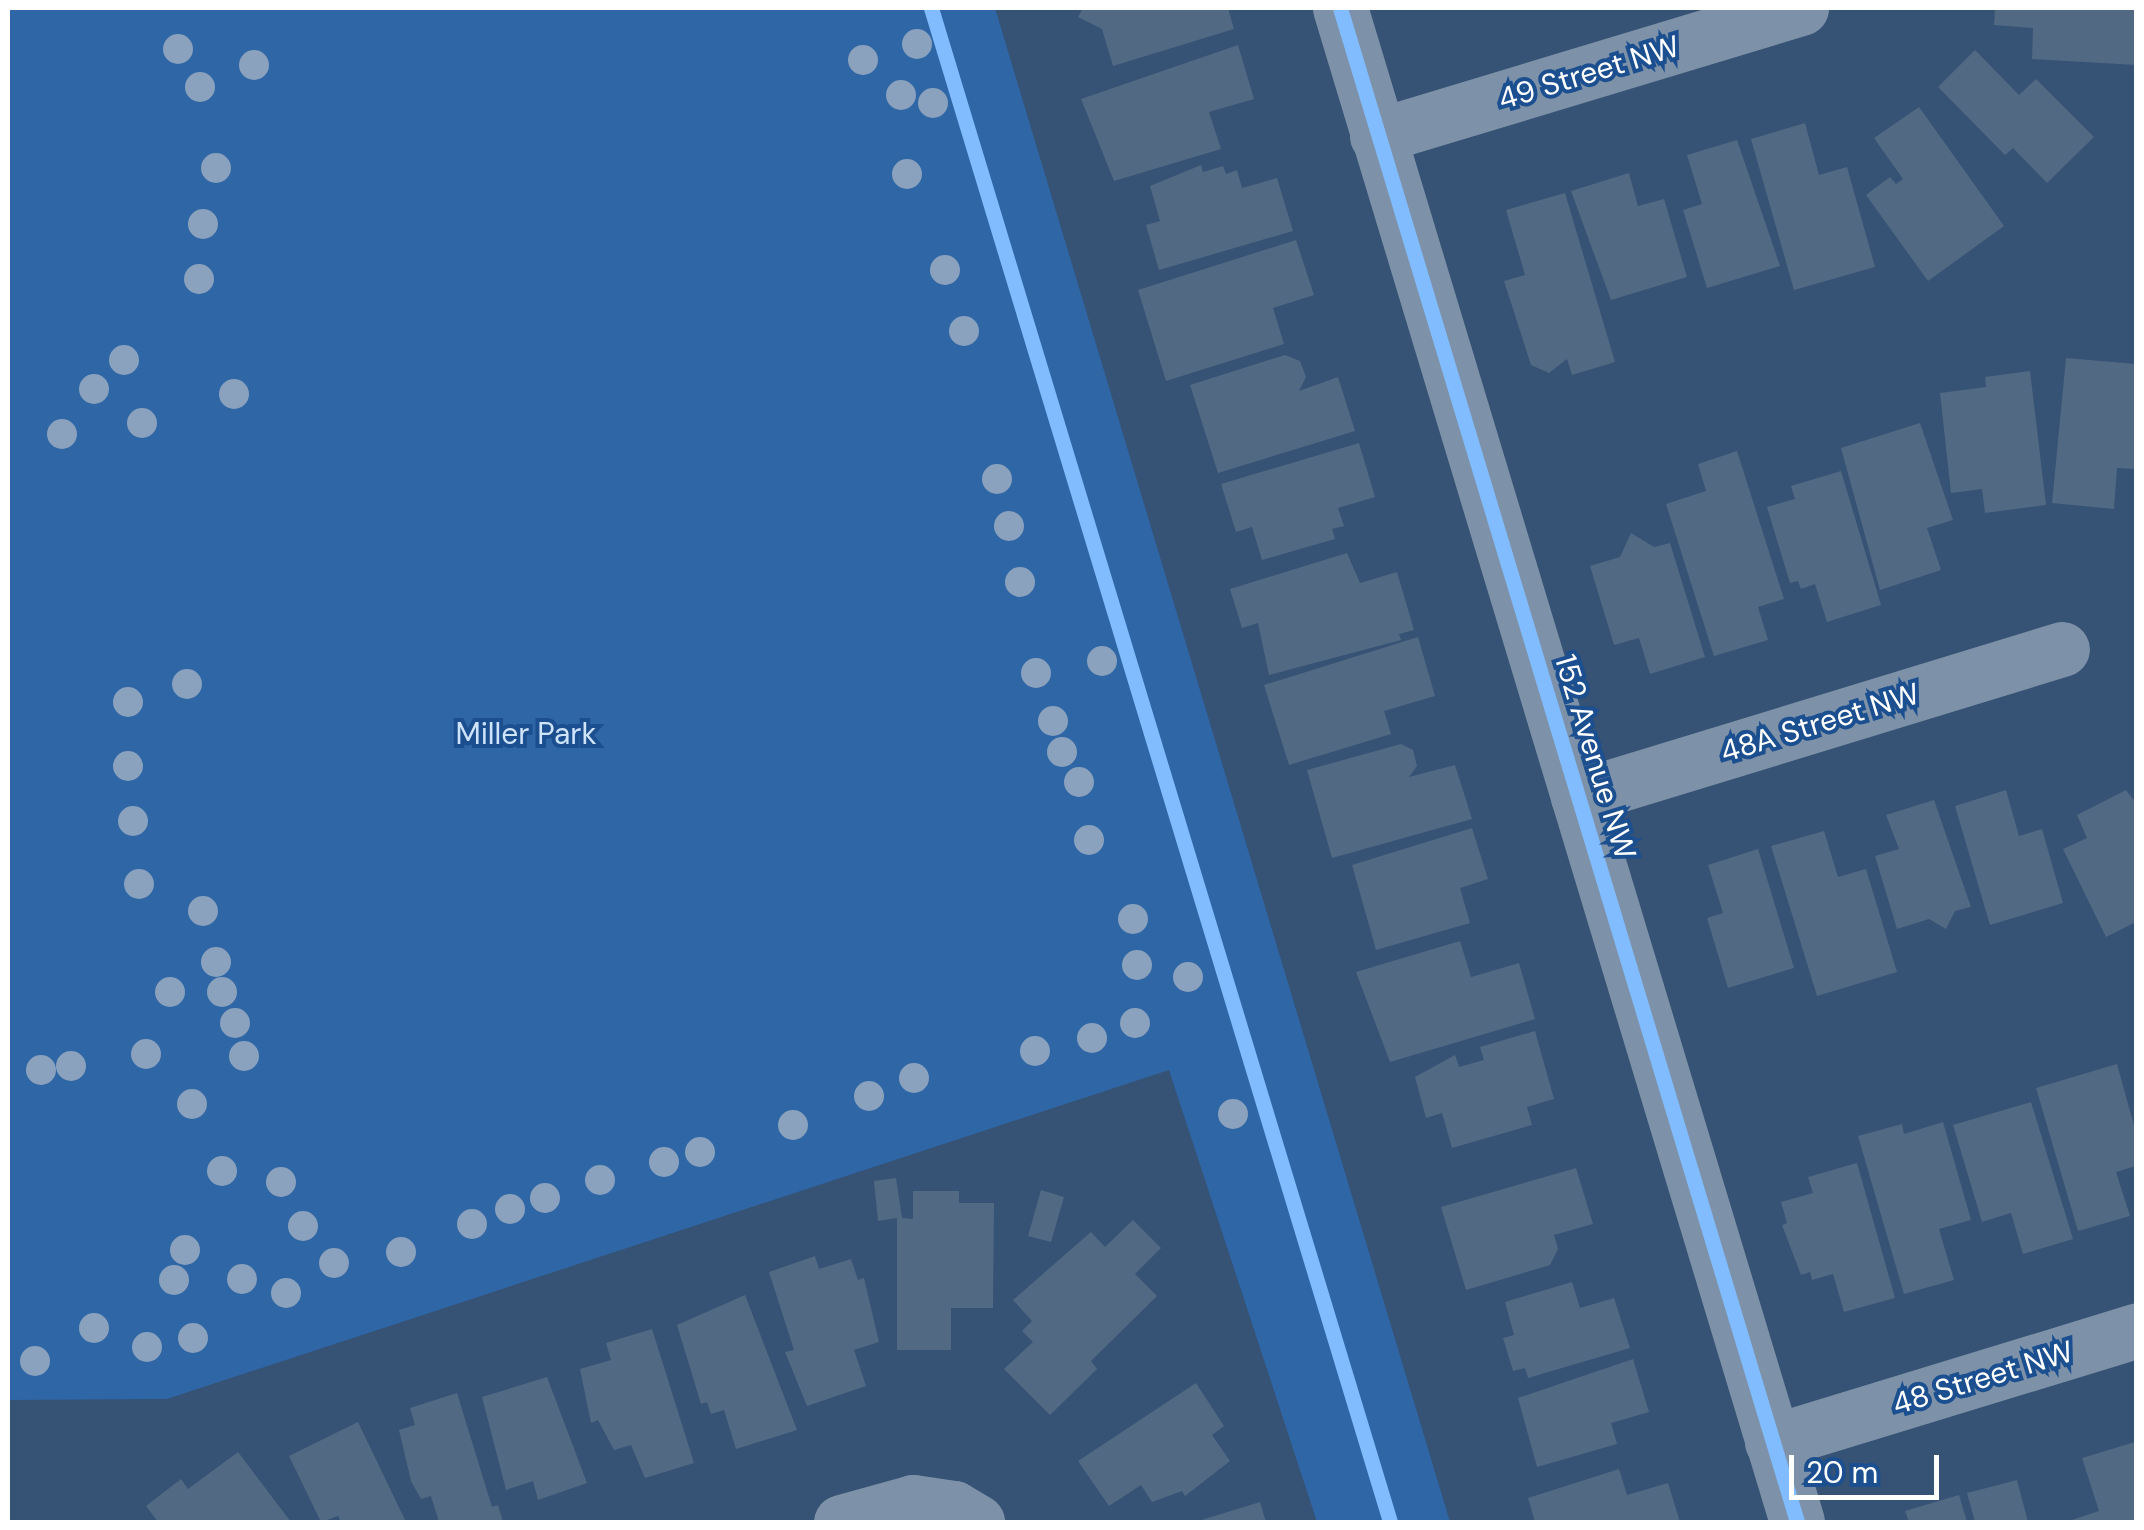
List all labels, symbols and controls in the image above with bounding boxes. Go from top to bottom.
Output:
street label: 49 Street NW [1494,28,1684,118]
street label: 152 Avenue NW [1547,650,1643,864]
street label: 48A Street NW [1716,676,1924,770]
park label: Miller Park [455,716,597,752]
street label: 48 Street NW [1888,1333,2078,1423]
scale bar [1794,1435,1944,1497]
text: 20 m [1806,1453,1878,1492]

